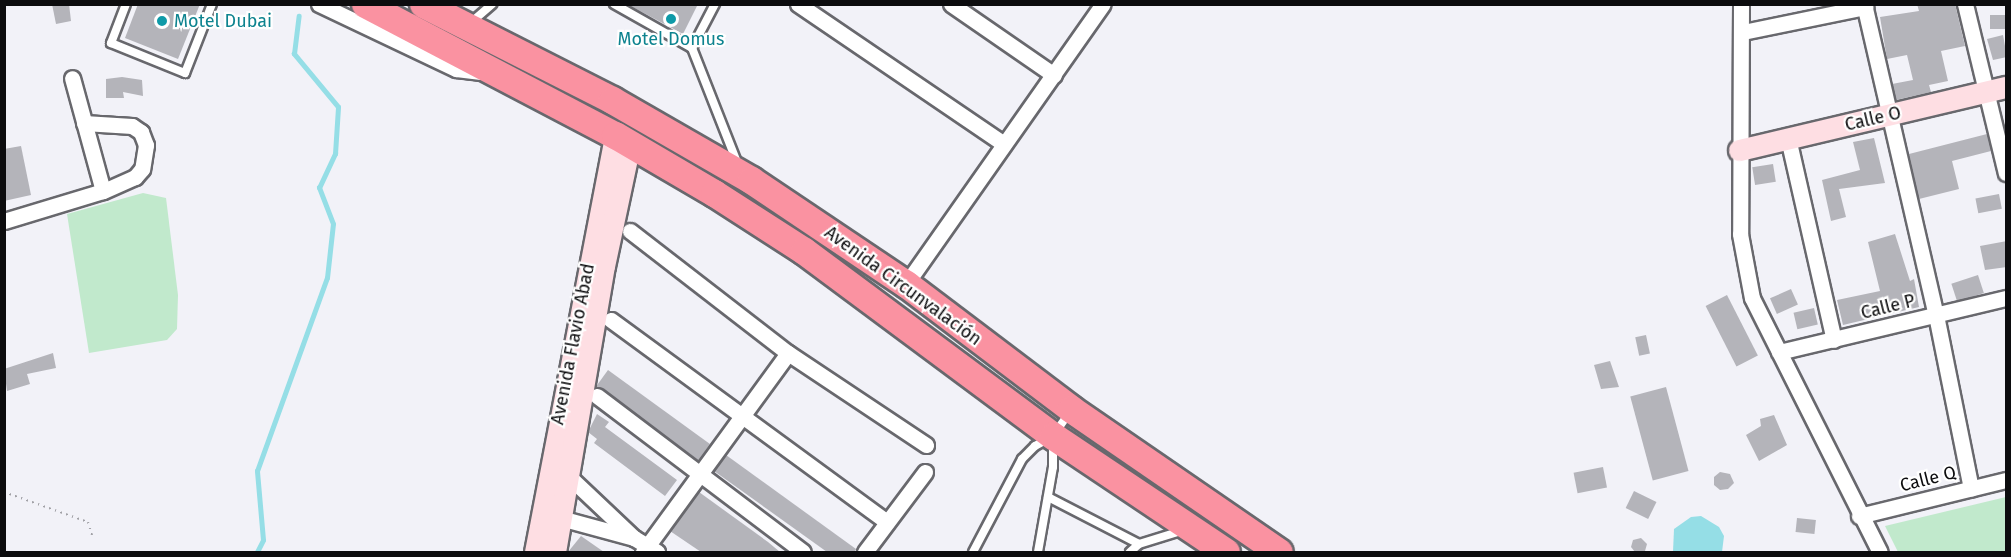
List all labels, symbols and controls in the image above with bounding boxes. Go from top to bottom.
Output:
place label: Motel Dubai [174,10,272,32]
marker: Motel Domus [664,12,678,26]
marker: Motel Dubai [155,14,169,28]
place label: Motel Domus [617,28,725,50]
street label: Calle O [1843,102,1903,136]
street label: Avenida Circunvalación [820,222,986,350]
street label: Avenida Flavio Abad [547,262,599,426]
street label: Calle P [1859,290,1917,324]
street label: Calle Q [1898,462,1958,496]

